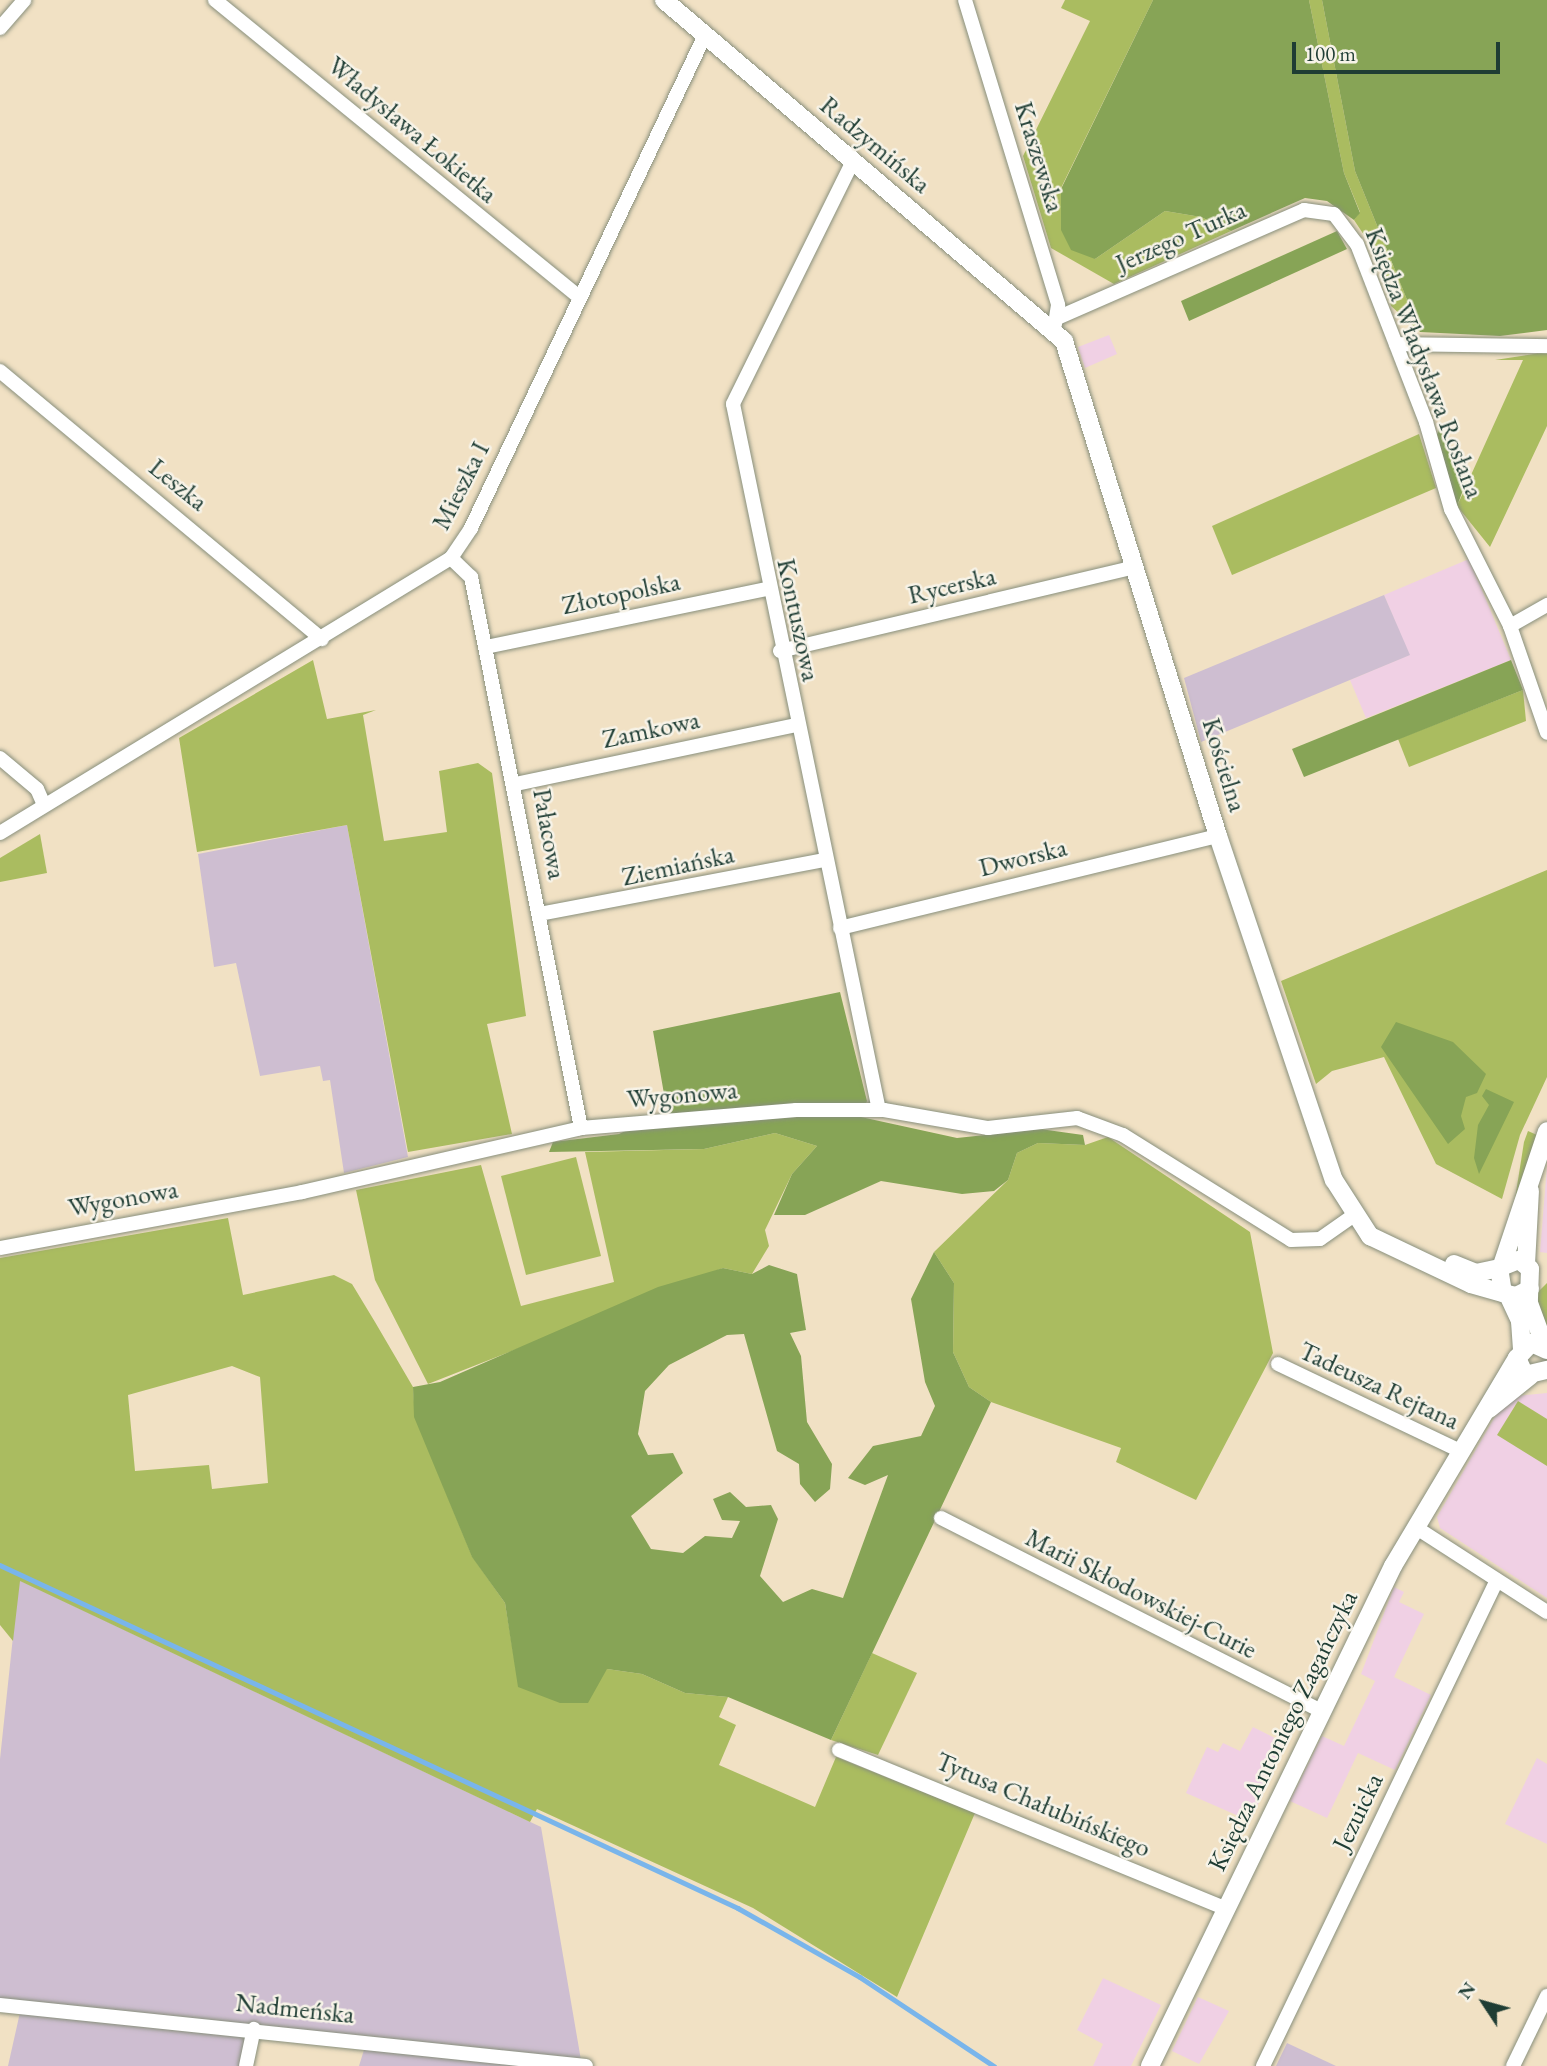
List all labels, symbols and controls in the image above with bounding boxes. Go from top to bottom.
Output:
scale bar [1295,28,1503,72]
text: 100 m [1305,40,1356,67]
street label: Władysława Łokietka [321,50,503,210]
street label: Radzymińska [813,90,937,200]
street label: Kraszewska [1007,98,1071,216]
street label: Jerzego Turka [1111,194,1251,280]
street label: Księdza Władysława Rosłana [1358,224,1490,502]
street label: Mieszka I [426,437,496,535]
street label: Leszka [143,452,213,518]
street label: Kontuszowa [770,556,826,684]
street label: Rycerska [905,561,999,611]
street label: Złotopolska [559,566,683,622]
street label: Zamkowa [599,704,703,756]
street label: Kościelna [1195,714,1253,816]
street label: Pałacowa [526,786,572,882]
street label: Dworska [976,832,1070,884]
street label: Ziemiańska [619,839,737,893]
street label: Wygonowa [625,1075,739,1115]
street label: Wygonowa [66,1174,180,1224]
street label: Tadeusza Rejtana [1294,1335,1464,1437]
street label: Marii Skłodowskiej-Curie [1020,1522,1262,1666]
street label: Księdza Antoniego Zagańczyka [1201,1586,1365,1876]
street label: Tytusa Chałubińskiego [931,1746,1155,1864]
street label: Jezuicka [1326,1768,1390,1856]
north arrow [1449,1968,1519,2038]
text: N [1452,1977,1481,2004]
street label: Nadmeńska [234,1987,356,2031]

